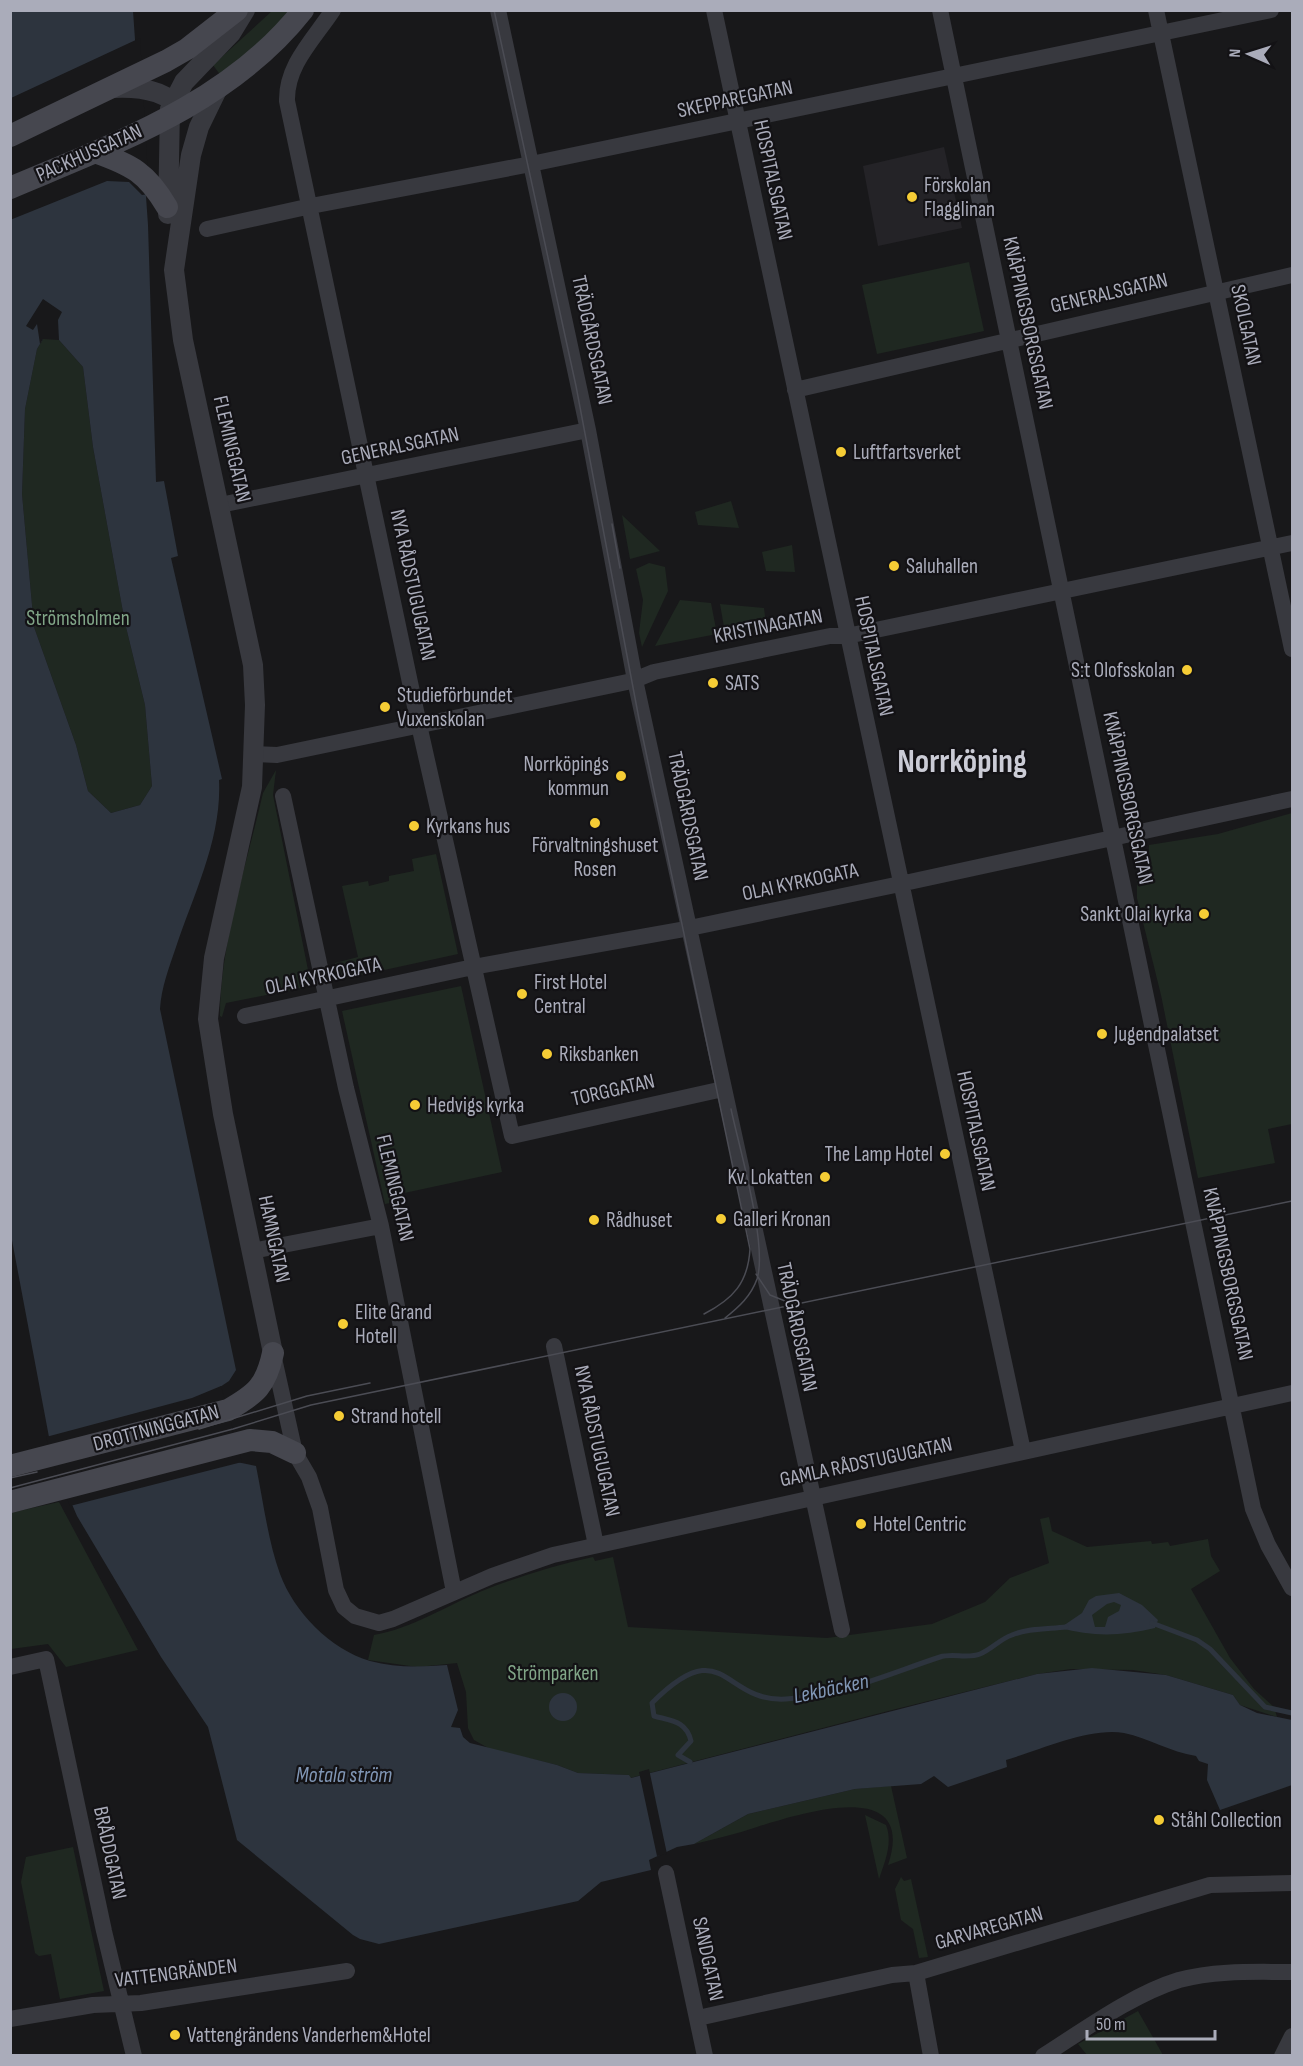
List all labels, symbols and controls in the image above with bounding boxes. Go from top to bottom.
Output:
north arrow [1219,24,1279,84]
text: N [1226,49,1245,58]
street label: SKEPPAREGATAN [675,75,795,123]
street label: HOSPITALSGATAN [748,118,798,242]
street label: PACKHUSGATAN [32,119,146,187]
place label: Förskolan Flagglinan [924,173,995,222]
marker: Förskolan Flagglinan [905,190,919,204]
street label: KNÄPPINGSBORGSGATAN [997,234,1059,412]
street label: GENERALSGATAN [1048,267,1170,319]
street label: TRÄDGÅRDSGATAN [566,273,618,407]
street label: SKOLGATAN [1225,282,1267,368]
street label: FLEMINGGATAN [208,393,256,505]
street label: GENERALSGATAN [339,421,461,471]
place label: Luftfartsverket [853,440,961,465]
marker: Luftfartsverket [834,445,848,459]
street label: NYA RÅDSTUGUGATAN [385,507,441,663]
place label: Saluhallen [906,554,978,579]
marker: Saluhallen [887,559,901,573]
street label: HOSPITALSGATAN [849,594,899,718]
street label: KRISTINAGATAN [711,603,825,649]
park label: Strömsholmen [26,606,130,631]
place label: S:t Olofsskolan [1071,658,1175,683]
marker: S:t Olofsskolan [1180,663,1194,677]
place label: SATS [725,671,759,696]
marker: SATS [706,676,720,690]
place label: Studieförbundet Vuxenskolan [397,683,513,732]
marker: Studieförbundet Vuxenskolan [378,700,392,714]
street label: KNÄPPINGSBORGSGATAN [1097,709,1159,887]
district label: Norrköping [897,742,1027,782]
street label: TRÄDGÅRDSGATAN [662,749,714,883]
place label: Norrköpings kommun [524,752,609,801]
marker: Norrköpings kommun [614,769,628,783]
place label: Kyrkans hus [426,814,510,839]
marker: Förvaltningshuset Rosen [588,816,602,830]
marker: Kyrkans hus [407,819,421,833]
place label: Förvaltningshuset Rosen [532,833,658,882]
street label: OLAI KYRKOGATA [740,857,861,906]
place label: Sankt Olai kyrka [1080,902,1192,927]
marker: Sankt Olai kyrka [1197,907,1211,921]
street label: OLAI KYRKOGATA [263,951,384,1000]
place label: First Hotel Central [534,970,607,1019]
marker: First Hotel Central [515,987,529,1001]
place label: Jugendpalatset [1113,1022,1219,1047]
marker: Jugendpalatset [1095,1027,1109,1041]
place label: Riksbanken [559,1042,639,1067]
marker: Riksbanken [540,1047,554,1061]
street label: TORGGATAN [569,1068,657,1112]
street label: HOSPITALSGATAN [951,1069,1001,1193]
place label: Hedvigs kyrka [427,1093,524,1118]
marker: Hedvigs kyrka [408,1098,422,1112]
street label: FLEMINGGATAN [371,1132,419,1244]
place label: The Lamp Hotel [825,1142,933,1167]
marker: The Lamp Hotel [938,1147,952,1161]
place label: Kv. Lokatten [727,1165,813,1190]
marker: Kv. Lokatten [818,1170,832,1184]
street label: KNÄPPINGSBORGSGATAN [1197,1185,1259,1363]
street label: HAMNGATAN [253,1193,295,1285]
place label: Galleri Kronan [733,1207,831,1232]
place label: Rådhuset [606,1208,672,1233]
marker: Galleri Kronan [714,1212,728,1226]
marker: Rådhuset [587,1213,601,1227]
street label: TRÄDGÅRDSGATAN [771,1260,823,1394]
place label: Elite Grand Hotell [355,1300,432,1349]
marker: Elite Grand Hotell [336,1317,350,1331]
street label: NYA RÅDSTUGUGATAN [569,1363,625,1519]
street label: DROTTNINGGATAN [90,1399,222,1457]
place label: Strand hotell [351,1404,441,1429]
marker: Strand hotell [332,1409,346,1423]
street label: GAMLA RÅDSTUGUGATAN [777,1432,955,1492]
place label: Hotel Centric [873,1512,967,1537]
marker: Hotel Centric [854,1517,868,1531]
park label: Strömparken [507,1661,599,1686]
water label: Lekbäcken [791,1668,871,1710]
water label: Motala ström [296,1762,392,1789]
street label: BRÅDDGATAN [88,1804,132,1902]
place label: Ståhl Collection [1171,1808,1282,1833]
marker: Ståhl Collection [1152,1813,1166,1827]
street label: GARVAREGATAN [932,1901,1046,1955]
street label: SANDGATAN [687,1915,729,2003]
street label: VATTENGRÄNDEN [113,1953,239,1993]
scale bar [1087,2003,1214,2041]
text: 50 m [1096,2014,1126,2035]
place label: Vattengrändens Vanderhem&Hotel [187,2023,431,2048]
marker: Vattengrändens Vanderhem&Hotel [168,2028,182,2042]

